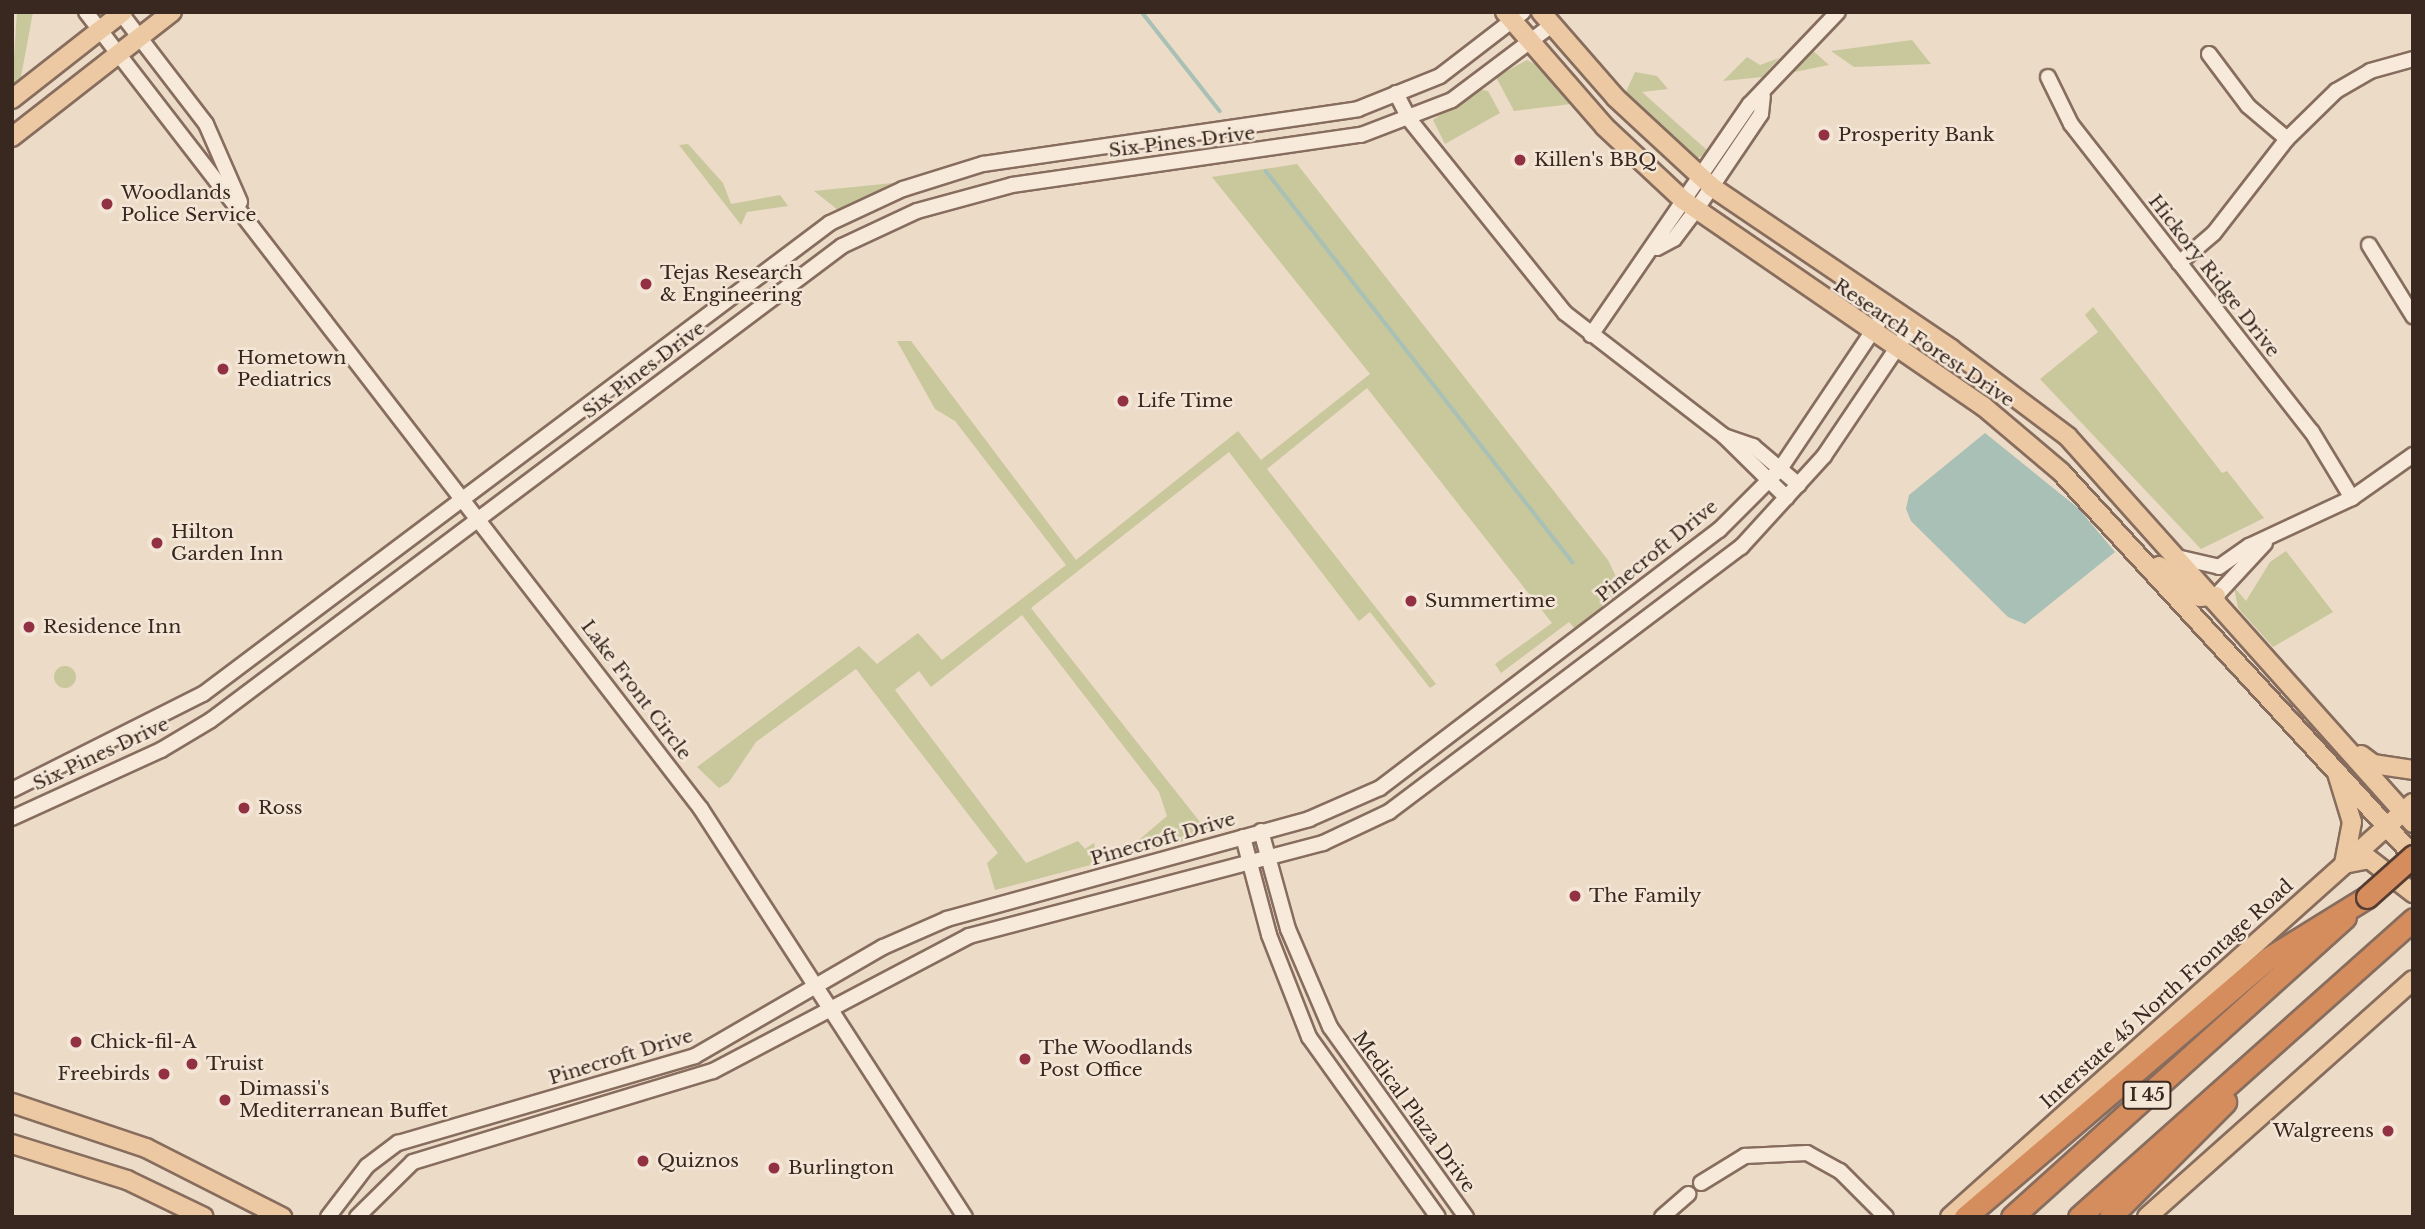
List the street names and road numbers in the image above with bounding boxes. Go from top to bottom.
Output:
street label: Six Pines Drive [1107,122,1257,162]
street label: Hickory Ridge Drive [2143,190,2285,362]
street label: Research Forest Drive [1829,274,2019,412]
street label: Six Pines Drive [578,316,710,424]
street label: Pinecroft Drive [1592,495,1722,607]
street label: Lake Front Circle [576,616,696,764]
street label: Six Pines Drive [29,712,173,796]
street label: Pinecroft Drive [1088,807,1238,871]
street label: Interstate 45 North Frontage Road [2036,874,2298,1114]
street label: Pinecroft Drive [546,1024,696,1090]
street label: Medical Plaza Drive [1348,1027,1480,1197]
road number: I 45 [2121,1080,2173,1110]

